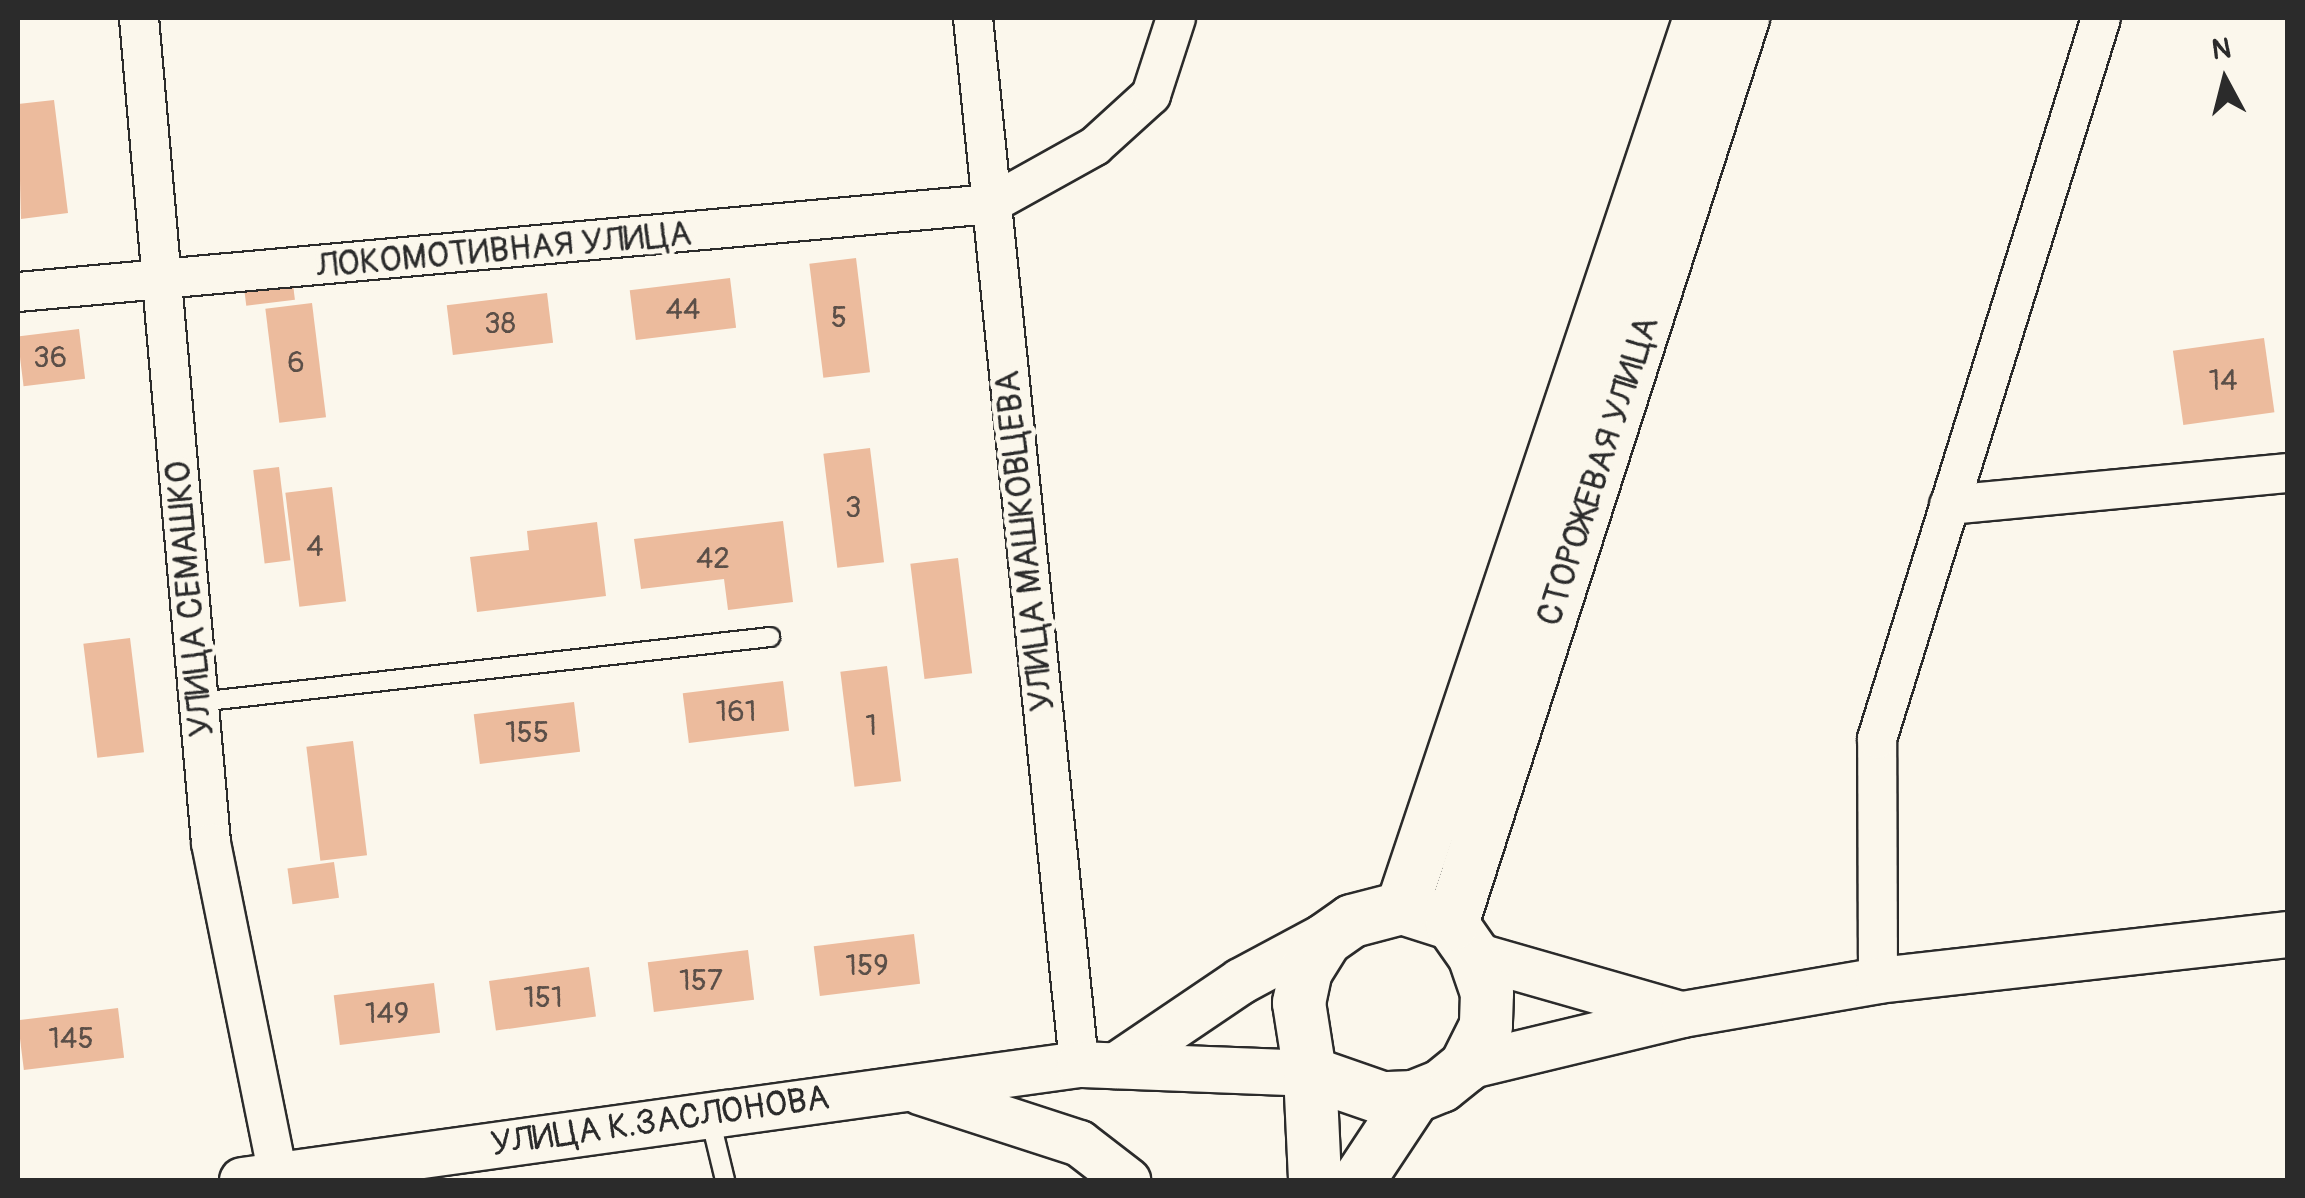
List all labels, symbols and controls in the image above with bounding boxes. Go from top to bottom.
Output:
north arrow [2175,30,2275,130]
text: N [2210,31,2233,68]
street label: ЛОКОМОТИВНАЯ УЛИЦА [315,213,693,287]
house number: 44 [666,292,700,328]
house number: 5 [831,300,847,336]
house number: 38 [484,306,516,342]
street label: СТОРОЖЕВАЯ УЛИЦА [1528,311,1668,631]
house number: 36 [33,340,67,376]
house number: 6 [287,345,305,381]
house number: 14 [2208,363,2238,399]
street label: УЛИЦА МАШКОВЦЕВА [986,369,1064,713]
street label: УЛИЦА СЕМАШКО [157,459,223,739]
house number: 3 [845,490,861,526]
house number: 4 [306,529,324,565]
house number: 42 [696,541,730,577]
house number: 161 [716,694,756,730]
house number: 1 [865,708,877,744]
house number: 155 [505,715,549,751]
house number: 159 [845,948,889,984]
house number: 157 [679,963,723,999]
house number: 151 [523,980,563,1016]
house number: 149 [365,996,409,1032]
house number: 145 [48,1021,94,1057]
street label: УЛИЦА К.ЗАСЛОНОВА [488,1076,832,1166]

